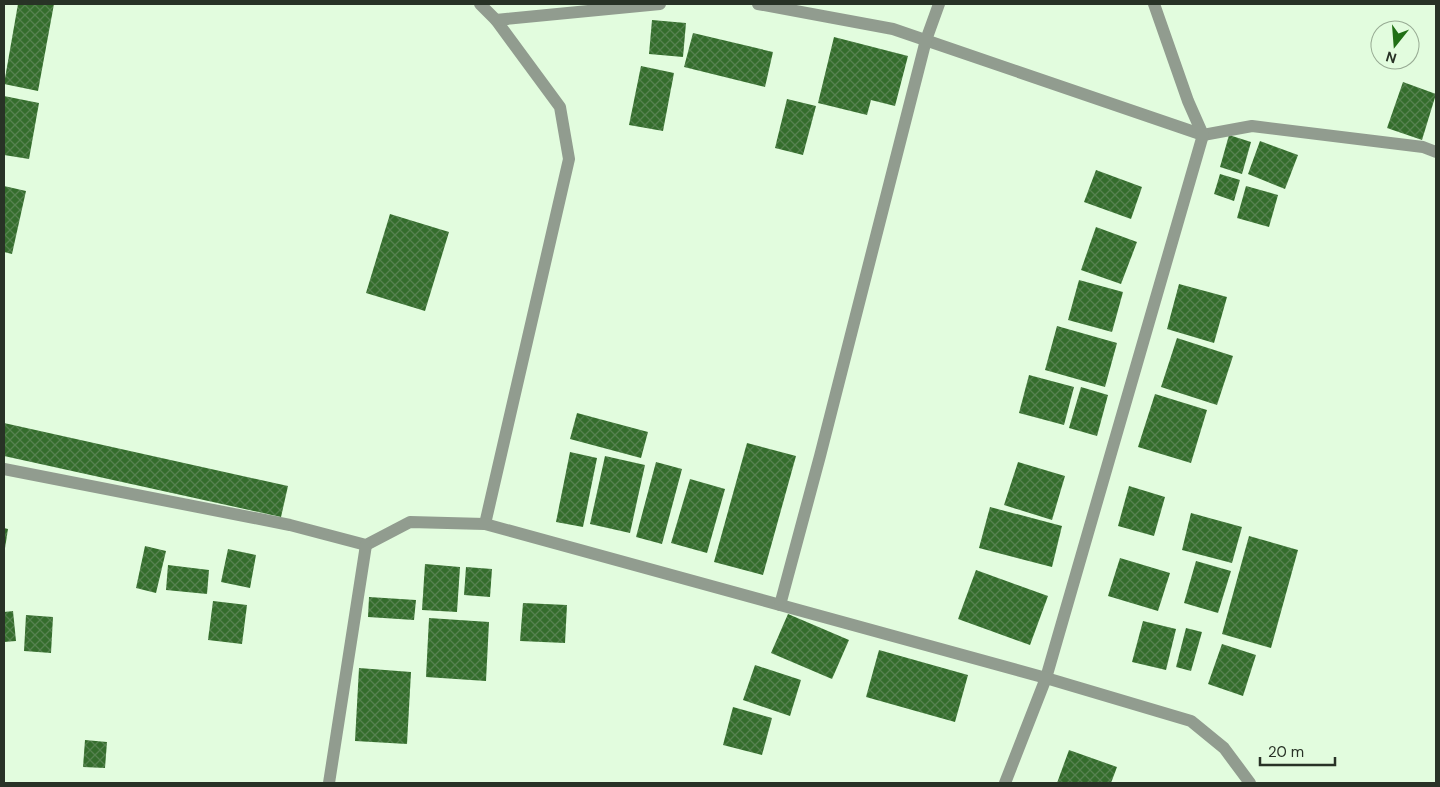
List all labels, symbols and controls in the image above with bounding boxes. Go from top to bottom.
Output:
north arrow [1370,20,1420,70]
text: N [1384,47,1399,68]
scale bar [1260,734,1335,766]
text: 20 m [1268,742,1304,762]

